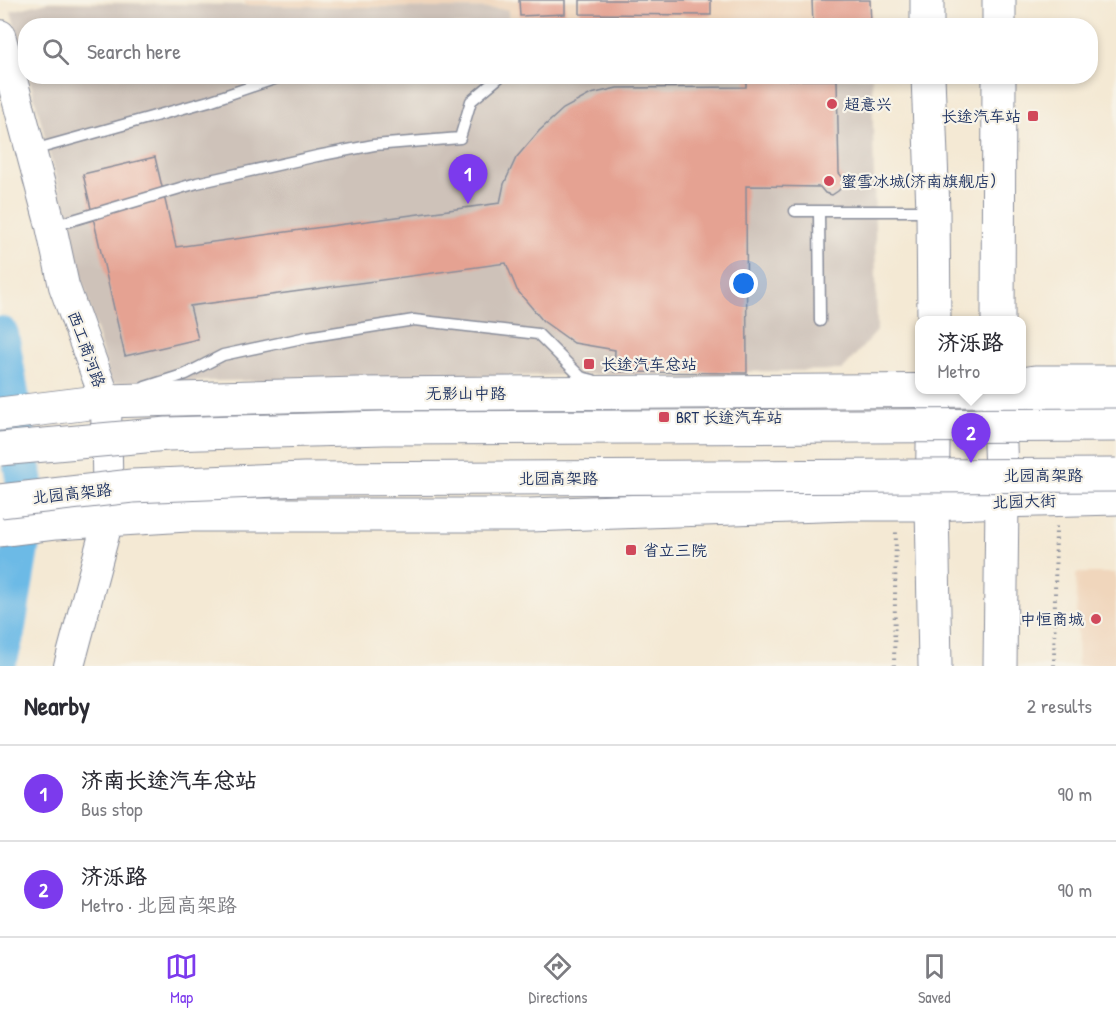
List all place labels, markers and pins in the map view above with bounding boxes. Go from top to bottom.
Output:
place label: 超意兴 [844,93,892,115]
marker: 超意兴 [825,97,839,111]
place label: 长途汽车站 [941,105,1021,127]
marker: 长途汽车站 [1026,109,1040,123]
pin: 1 [448,154,488,204]
place label: 蜜雪冰城(济南旗舰店) [841,170,996,192]
marker: 蜜雪冰城(济南旗舰店) [822,174,836,188]
place label: 长途汽车总站 [601,353,697,375]
marker: 长途汽车总站 [582,357,596,371]
place label: BRT 长途汽车站 [676,406,783,428]
marker: BRT 长途汽车站 [657,410,671,424]
pin: 2 [952,414,990,463]
place label: 省立三院 [643,539,707,561]
marker: 省立三院 [624,543,638,557]
place label: 中恒商城 [1020,608,1084,630]
marker: 中恒商城 [1089,612,1103,626]

